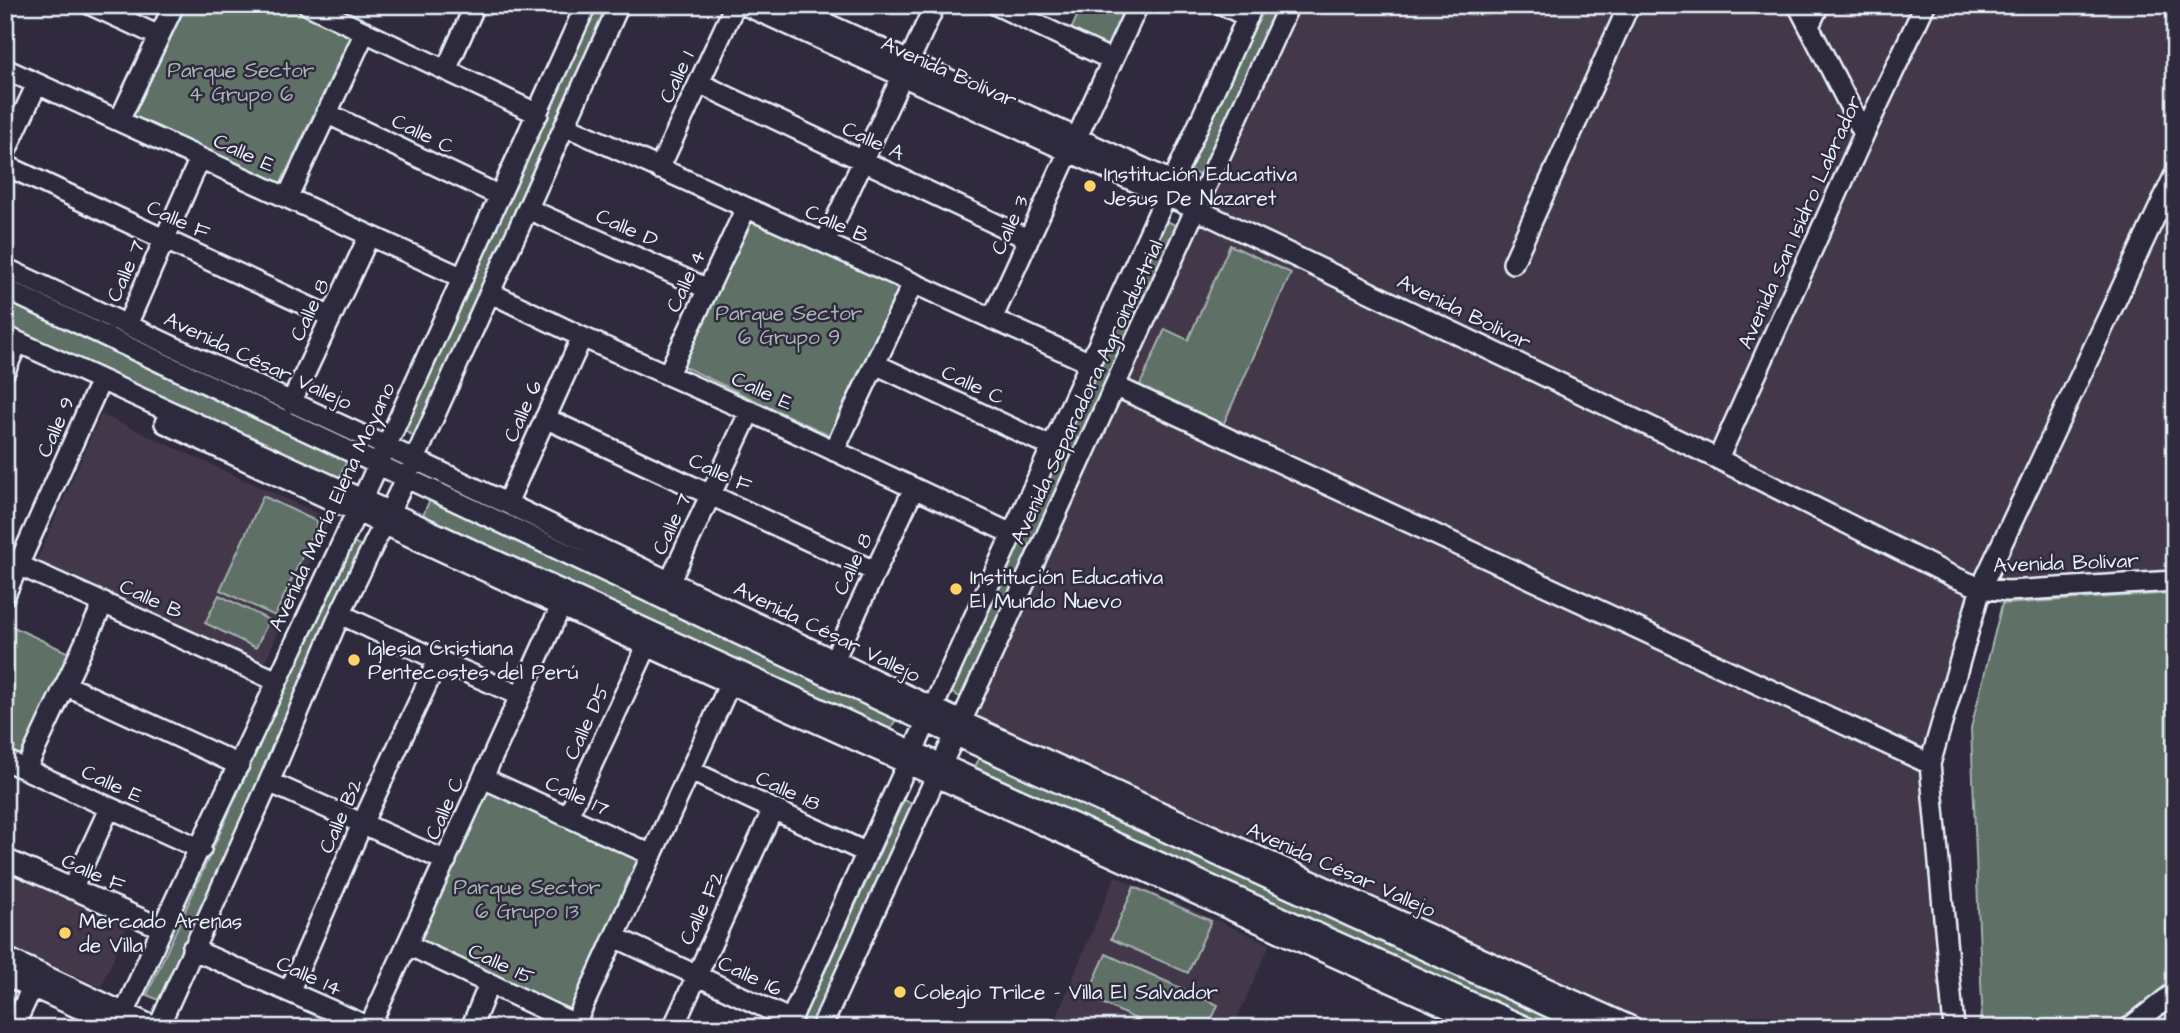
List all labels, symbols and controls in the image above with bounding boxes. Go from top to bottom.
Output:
street label: Avenida Bolívar [877,29,1022,115]
street label: Calle 1 [652,46,702,108]
park label: Parque Sector 4 Grupo 6 [168,56,315,110]
street label: Avenida San Isidro Labrador [1731,90,1869,354]
street label: Calle C [387,106,459,162]
street label: Calle A [837,114,909,168]
street label: Calle E [209,126,280,180]
place label: Institución Educativa Jesus De Nazaret [1104,160,1298,213]
marker: Institución Educativa Jesus De Nazaret [1082,178,1098,194]
street label: Calle 3 [984,190,1037,260]
street label: Calle F [142,193,215,247]
street label: Calle B [801,197,873,251]
street label: Calle D [591,201,663,255]
street label: Calle 7 [100,235,152,307]
street label: Avenida Separadora Agroindustrial [1004,235,1172,550]
street label: Calle 4 [659,245,713,317]
street label: Avenida Bolívar [1392,267,1536,357]
street label: Calle 8 [283,274,337,346]
park label: Parque Sector 6 Grupo 9 [716,299,863,353]
street label: Avenida César Vallejo [159,305,357,417]
street label: Calle C [937,358,1010,412]
street label: Calle E [727,364,798,418]
street label: Calle 6 [497,375,549,447]
street label: Avenida María Elena Moyano [261,378,404,637]
street label: Calle 9 [30,392,82,462]
street label: Calle F [684,446,757,500]
street label: Calle 7 [645,488,699,560]
street label: Calle 8 [826,528,880,600]
street label: Avenida Bolívar [1993,546,2140,580]
place label: Institución Educativa El Mundo Nuevo [970,563,1164,616]
street label: Calle B [115,572,187,626]
street label: Avenida César Vallejo [729,574,925,690]
marker: Institución Educativa El Mundo Nuevo [948,581,964,597]
place label: Iglesia Cristiana Pentecostes del Perú [368,634,579,687]
marker: Iglesia Cristiana Pentecostes del Perú [346,652,362,668]
street label: Calle D5 [557,679,617,765]
street label: Calle E [77,757,148,811]
street label: Calle 18 [751,763,825,819]
street label: Calle 17 [540,769,614,823]
street label: Calle C [418,771,472,844]
street label: Calle B2 [312,774,370,858]
street label: Avenida César Vallejo [1242,815,1440,925]
street label: Calle F [57,846,130,900]
street label: Calle F2 [672,866,732,950]
park label: Parque Sector 6 Grupo 13 [454,873,601,927]
place label: Mercado Arenas de Villa [79,907,242,960]
marker: Mercado Arenas de Villa [57,925,73,941]
street label: Calle 15 [463,936,539,992]
street label: Calle 14 [272,949,346,1003]
street label: Calle 16 [713,949,787,1003]
place label: Colegio Trilce - Villa El Salvador [914,978,1219,1009]
marker: Colegio Trilce - Villa El Salvador [892,984,908,1000]

